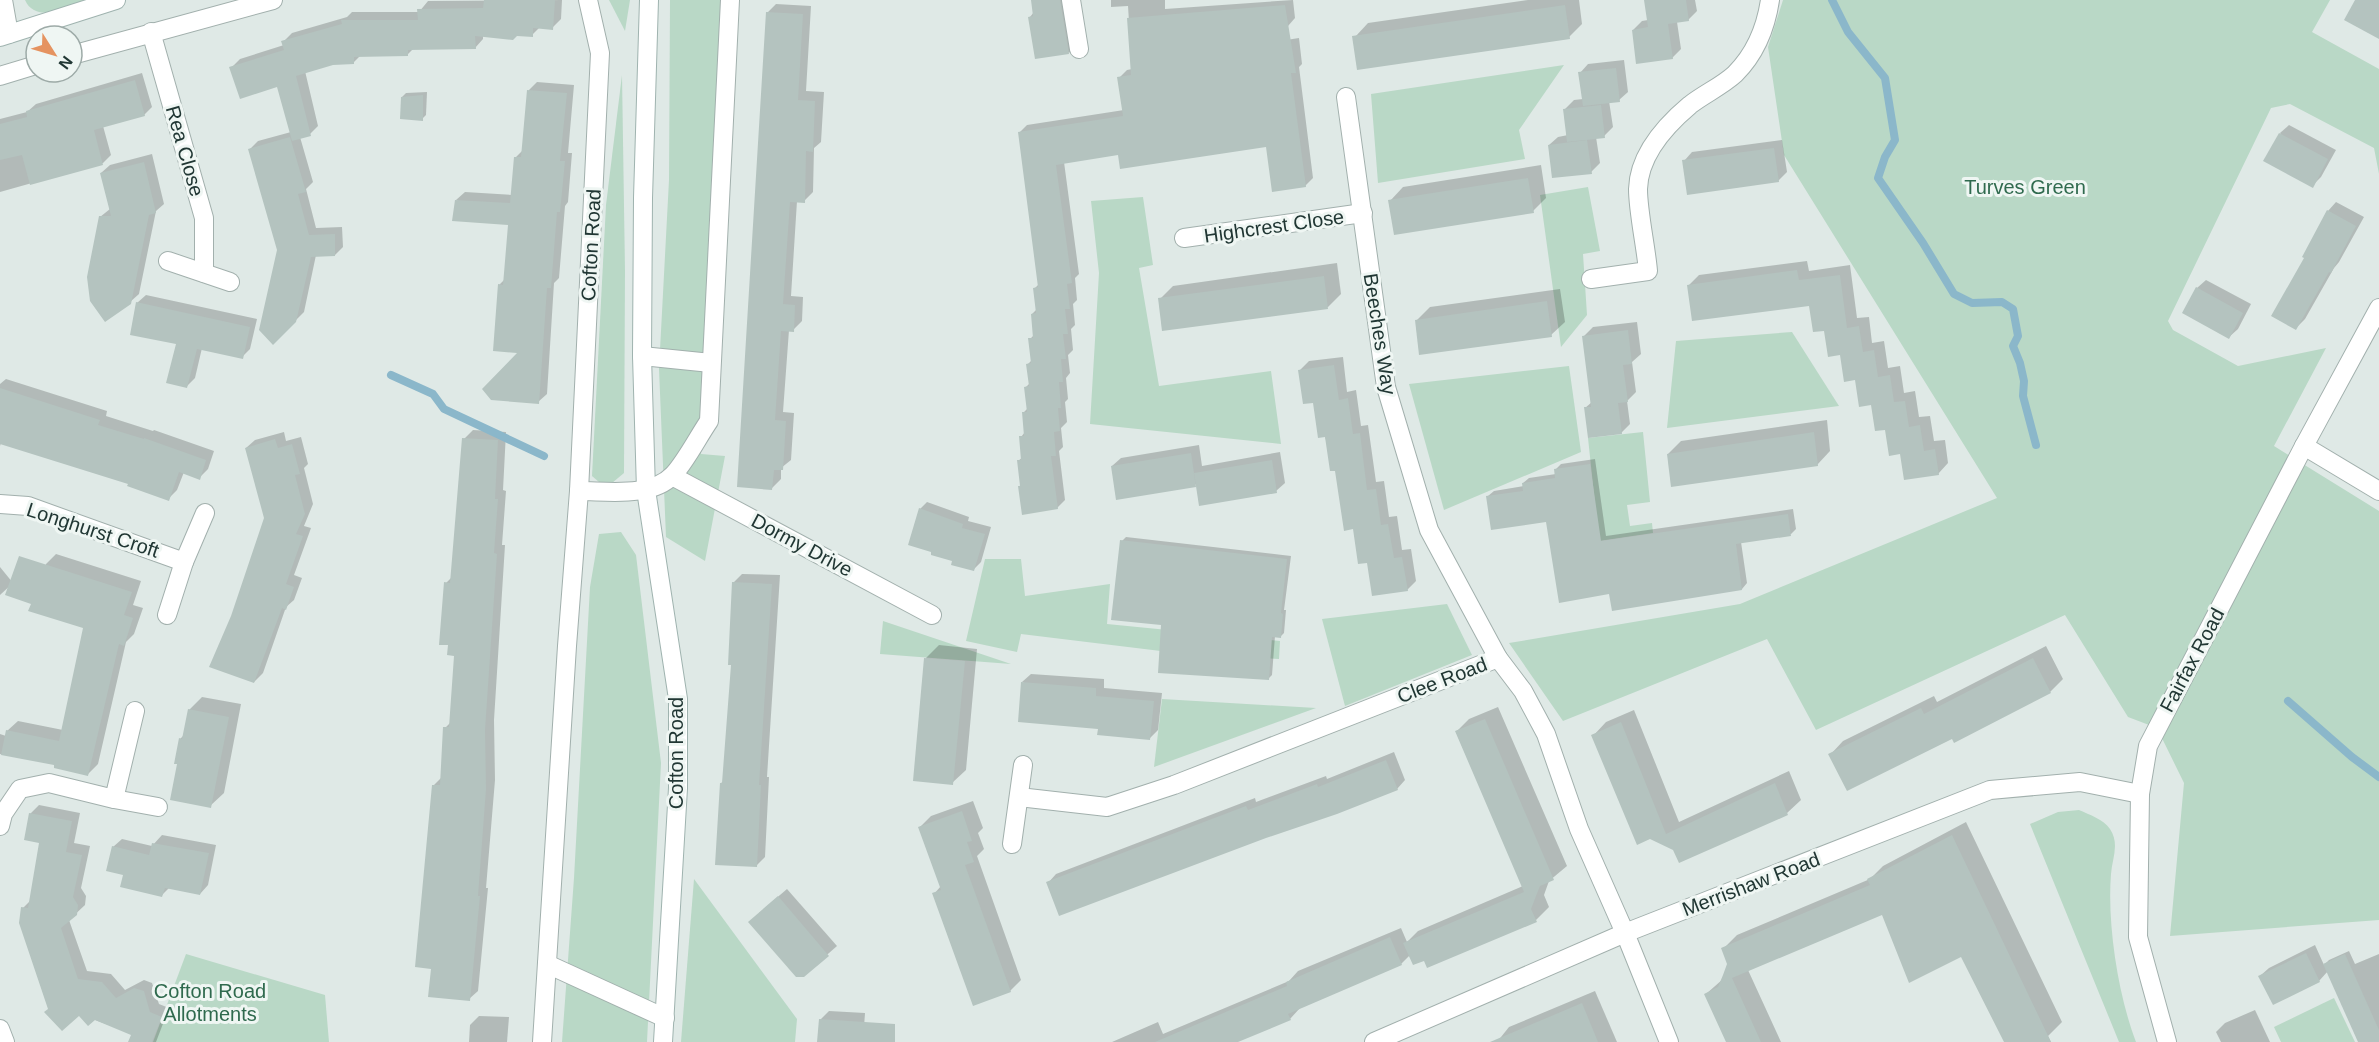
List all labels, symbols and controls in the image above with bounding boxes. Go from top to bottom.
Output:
north arrow [24,24,84,84]
text: N [55,53,76,72]
street label: Rea Close [162,103,208,199]
park label: Turves Green [1964,176,2086,198]
street label: Cofton Road [577,188,605,302]
street label: Highcrest Close [1203,205,1345,247]
street label: Beeches Way [1360,272,1400,396]
street label: Longhurst Croft [24,498,162,562]
street label: Dormy Drive [748,509,856,581]
street label: Fairfax Road [2155,604,2229,716]
street label: Clee Road [1394,653,1490,707]
street label: Cofton Road [665,697,687,809]
street label: Merrishaw Road [1679,848,1823,920]
park label: Cofton Road Allotments [154,980,266,1025]

